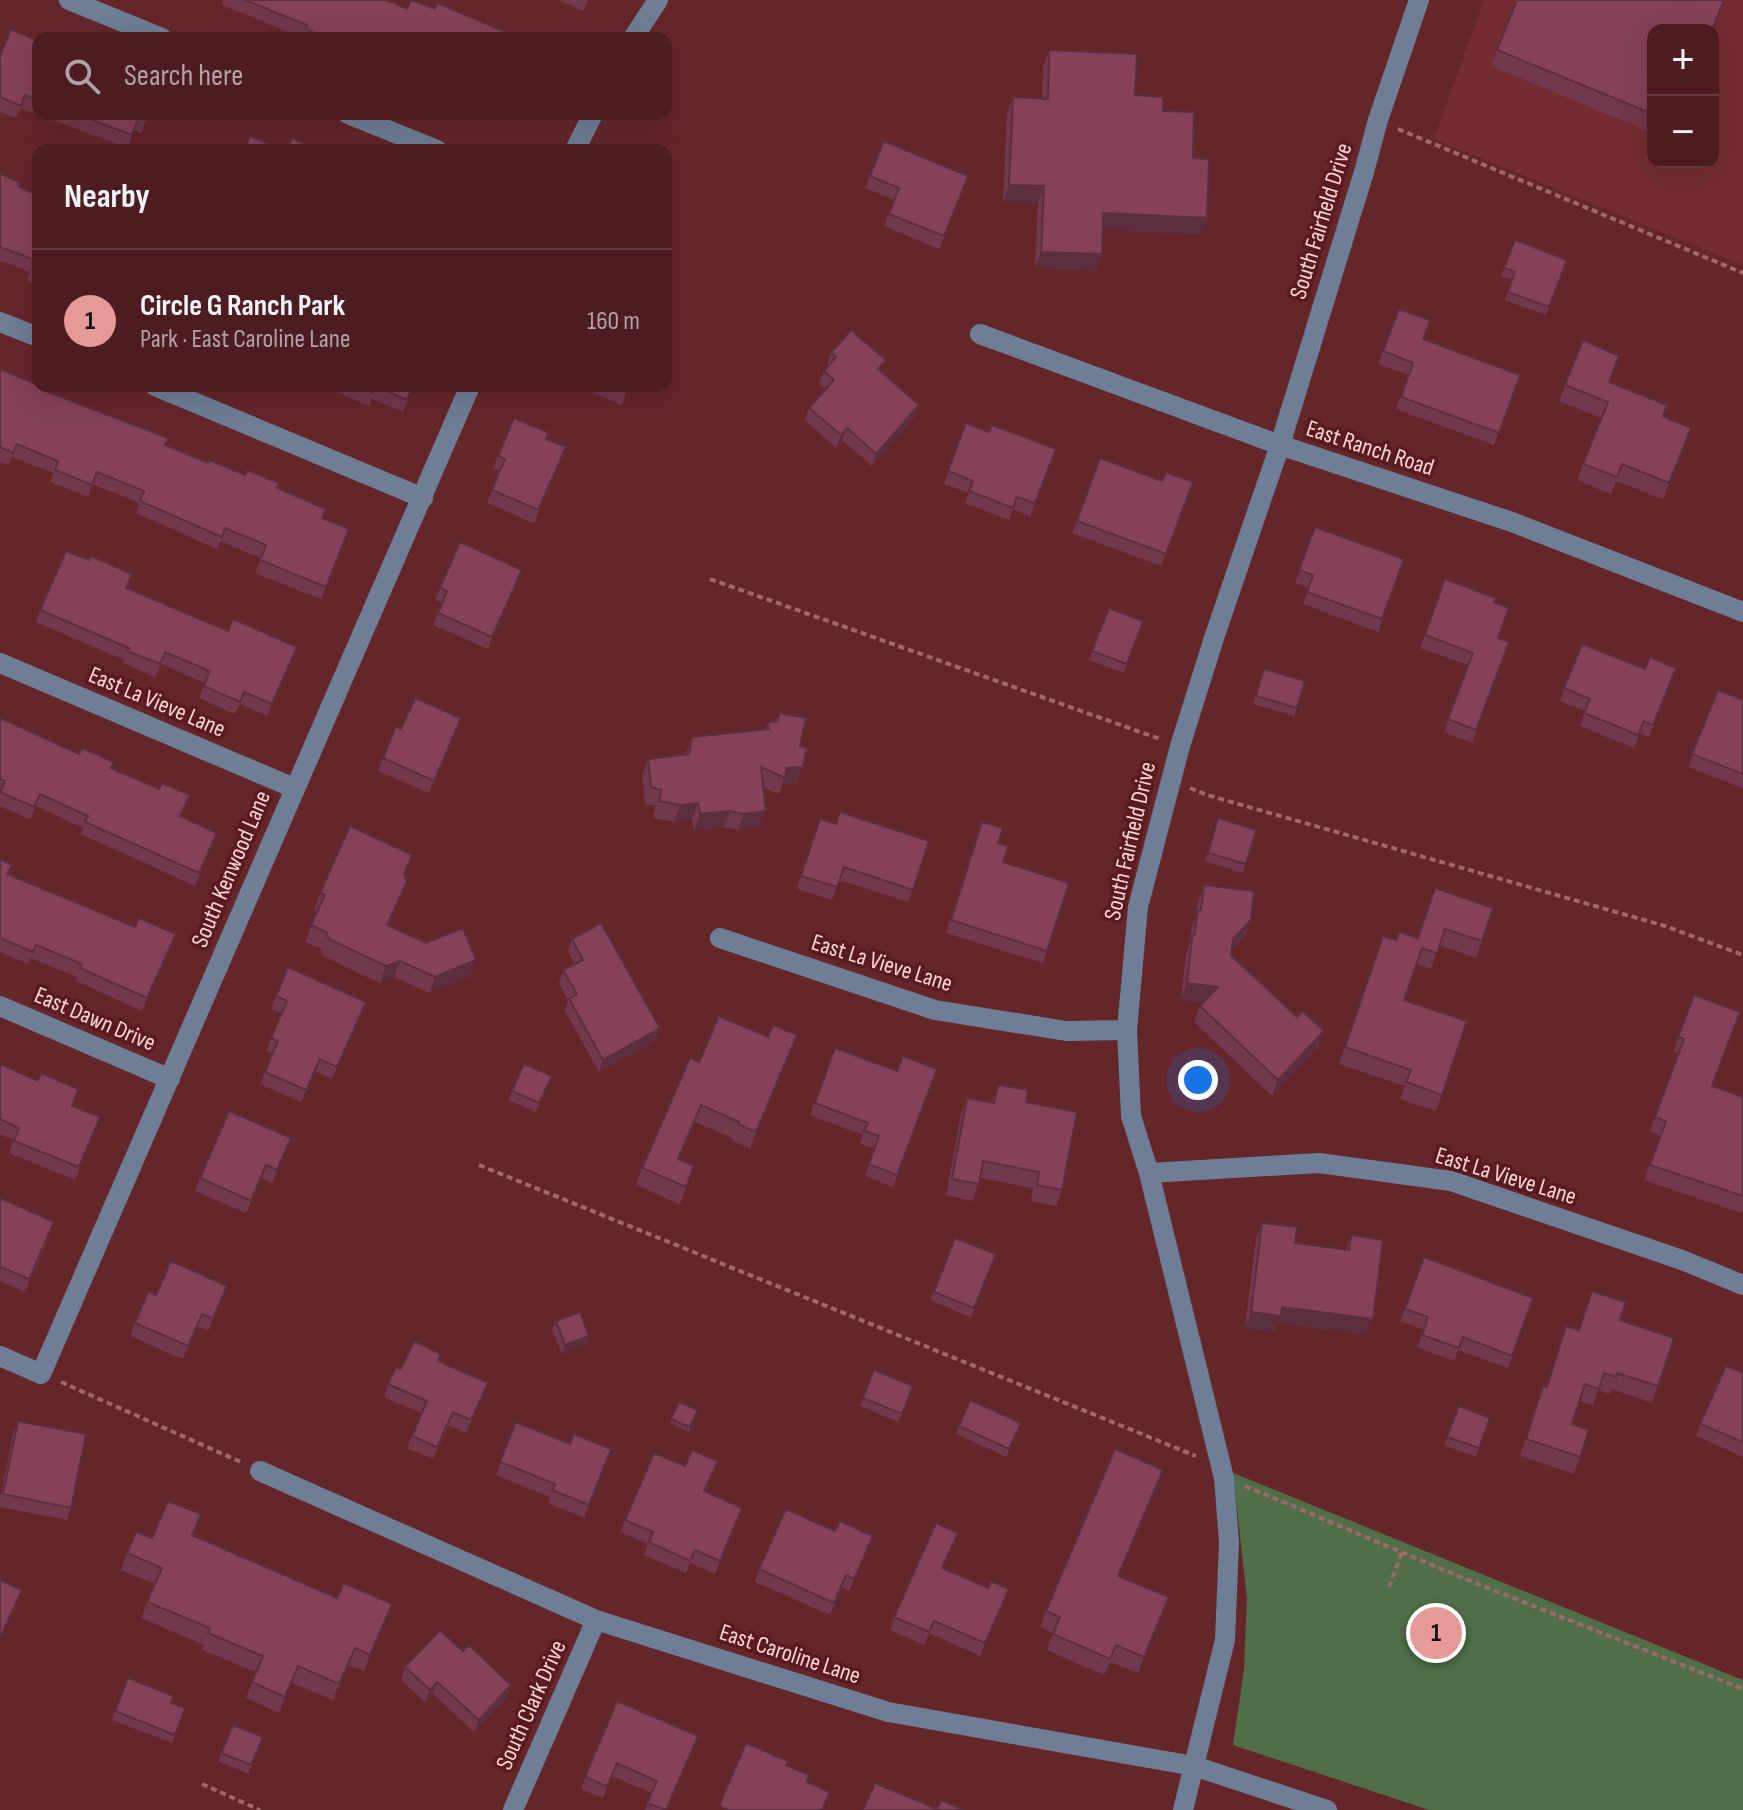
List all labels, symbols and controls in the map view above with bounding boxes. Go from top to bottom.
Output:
map controls [1647,24,1719,168]
button: + [1647,24,1719,96]
search box [32,32,672,120]
icon: search [60,54,104,98]
text: Search here [124,58,243,94]
button: − [1647,96,1719,168]
street label: South Fairfield Drive [1284,140,1358,302]
text: Nearby [64,176,150,217]
text: Circle G Ranch Park [140,288,345,324]
text: 1 [85,306,95,337]
text: 160 m [587,306,640,337]
text: Park · East Caroline Lane [140,324,350,355]
street label: East Ranch Road [1303,414,1437,482]
street label: East La Vieve Lane [84,660,230,744]
street label: South Fairfield Drive [1098,759,1162,923]
street label: South Kenwood Lane [185,786,277,952]
street label: East La Vieve Lane [808,928,956,998]
street label: East Dawn Drive [30,980,160,1058]
your location [1178,1060,1218,1100]
street label: East La Vieve Lane [1432,1141,1580,1211]
pin: 1 [1410,1603,1462,1663]
street label: East Caroline Lane [716,1618,864,1690]
street label: South Clark Drive [490,1636,572,1774]

